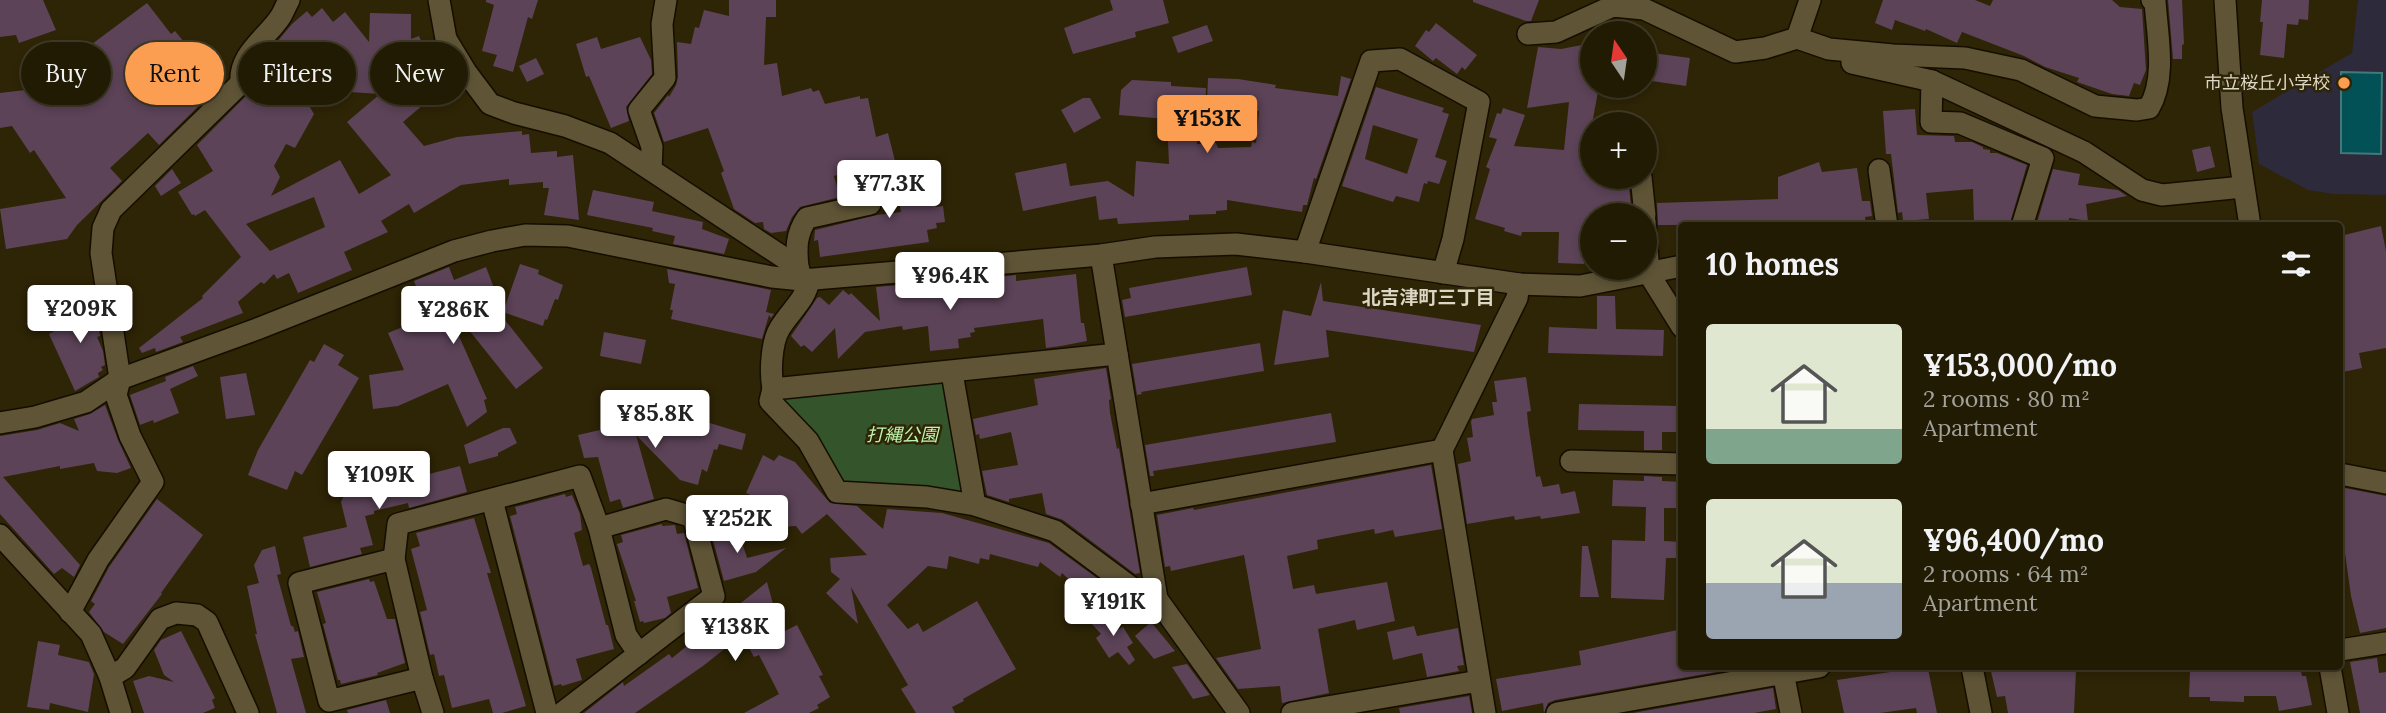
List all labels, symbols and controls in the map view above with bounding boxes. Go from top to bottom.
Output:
north arrow [1580,21,1657,98]
map controls [1580,21,1657,280]
chip: Buy [21,42,111,105]
chip: Rent [125,42,224,105]
chip: Filters [238,42,356,105]
chip: New [370,42,468,105]
place label: 市立桜丘小学校 [2204,71,2330,94]
marker: 市立桜丘小学校 [2336,75,2352,91]
pin: ¥153K [1158,96,1256,155]
text: ¥153K [1173,103,1241,132]
button: + [1580,112,1657,189]
pin: ¥77.3K [832,160,946,220]
text: ¥77.3K [853,168,925,197]
button: − [1580,203,1657,280]
text: 10 homes [1706,245,1839,283]
icon: filters [2277,245,2315,283]
pin: ¥96.4K [893,252,1007,312]
text: ¥96.4K [911,260,989,289]
district label: 北吉津町三丁目 [1361,285,1495,309]
pin: ¥209K [31,286,129,345]
pin: ¥286K [404,286,502,346]
text: ¥209K [43,293,117,322]
text: ¥286K [417,294,489,323]
text: ¥153,000/mo [1923,346,2117,384]
icon: home [1762,352,1846,436]
text: 2 rooms · 80 m² [1923,384,2090,413]
pin: ¥85.8K [598,391,712,450]
text: ¥85.8K [616,398,694,427]
text: Apartment [1923,413,2038,442]
park label: 打縄公園 [866,423,941,446]
pin: ¥109K [330,452,428,511]
text: ¥109K [344,459,414,488]
pin: ¥252K [688,496,786,555]
text: ¥252K [702,503,772,532]
text: ¥96,400/mo [1923,521,2104,559]
icon: home [1762,527,1846,611]
text: 2 rooms · 64 m² [1923,559,2088,588]
pin: ¥191K [1064,578,1162,638]
text: ¥191K [1081,586,1145,615]
text: Apartment [1923,588,2038,617]
pin: ¥138K [686,604,784,663]
text: ¥138K [701,611,769,640]

